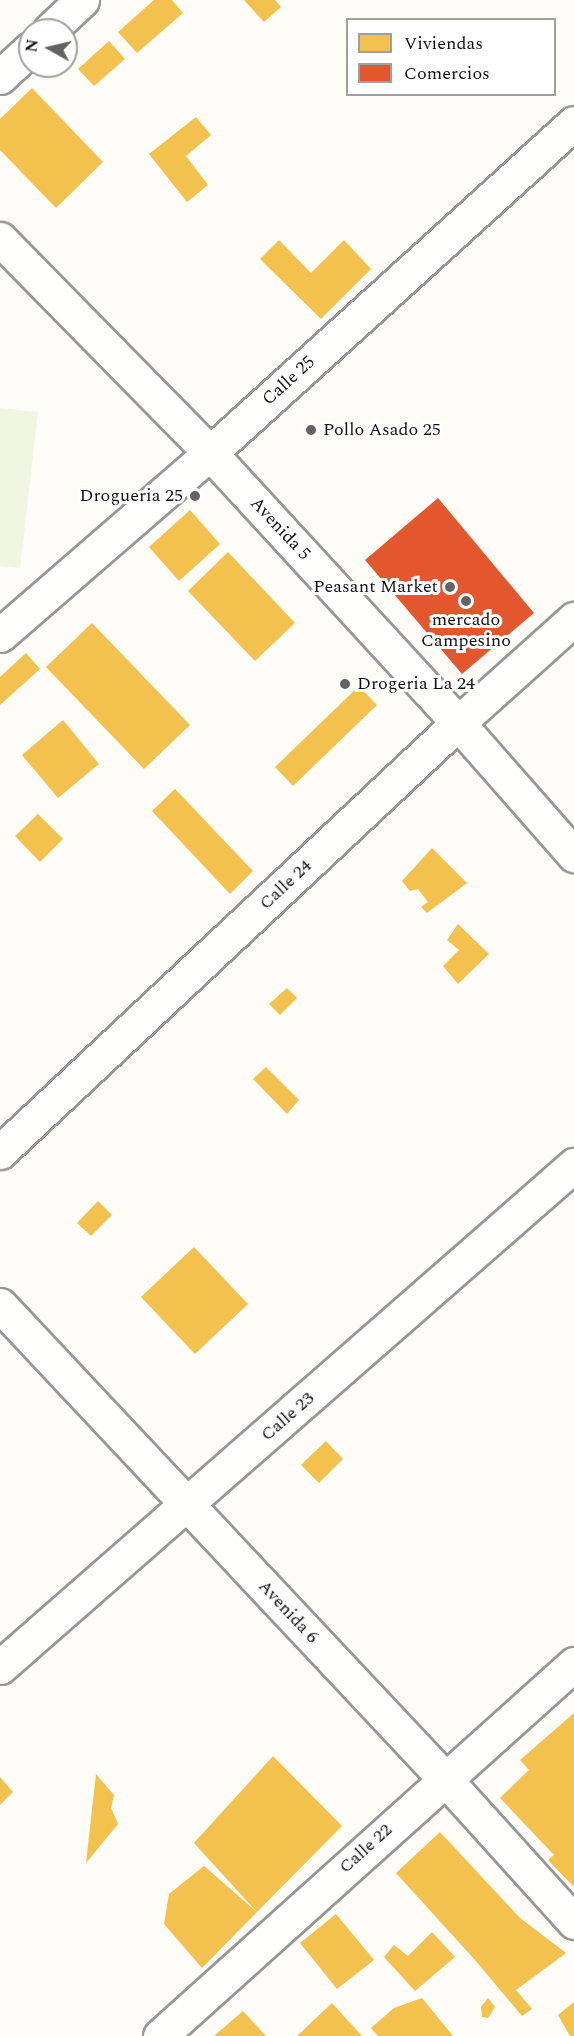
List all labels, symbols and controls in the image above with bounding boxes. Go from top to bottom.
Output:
north arrow [18,18,78,78]
legend [346,18,556,96]
text: Viviendas [404,30,483,57]
text: N [19,38,45,54]
text: Comercios [404,60,490,87]
street label: Calle 25 [258,352,320,410]
place label: Pollo Asado 25 [323,419,441,441]
marker: Pollo Asado 25 [304,423,318,437]
place label: Drogueria 25 [79,485,183,507]
marker: Drogueria 25 [188,489,202,503]
street label: Avenida 5 [245,493,315,565]
place label: Peasant Market [313,576,438,598]
marker: Peasant Market [443,580,457,594]
marker: mercado Campesino [459,594,473,608]
place label: mercado Campesino [421,610,511,652]
place label: Drogeria La 24 [357,673,475,695]
marker: Drogeria La 24 [338,677,352,691]
street label: Calle 24 [255,855,317,915]
street label: Calle 23 [257,1388,319,1446]
street label: Avenida 6 [253,1576,323,1648]
street label: Calle 22 [335,1820,397,1878]

